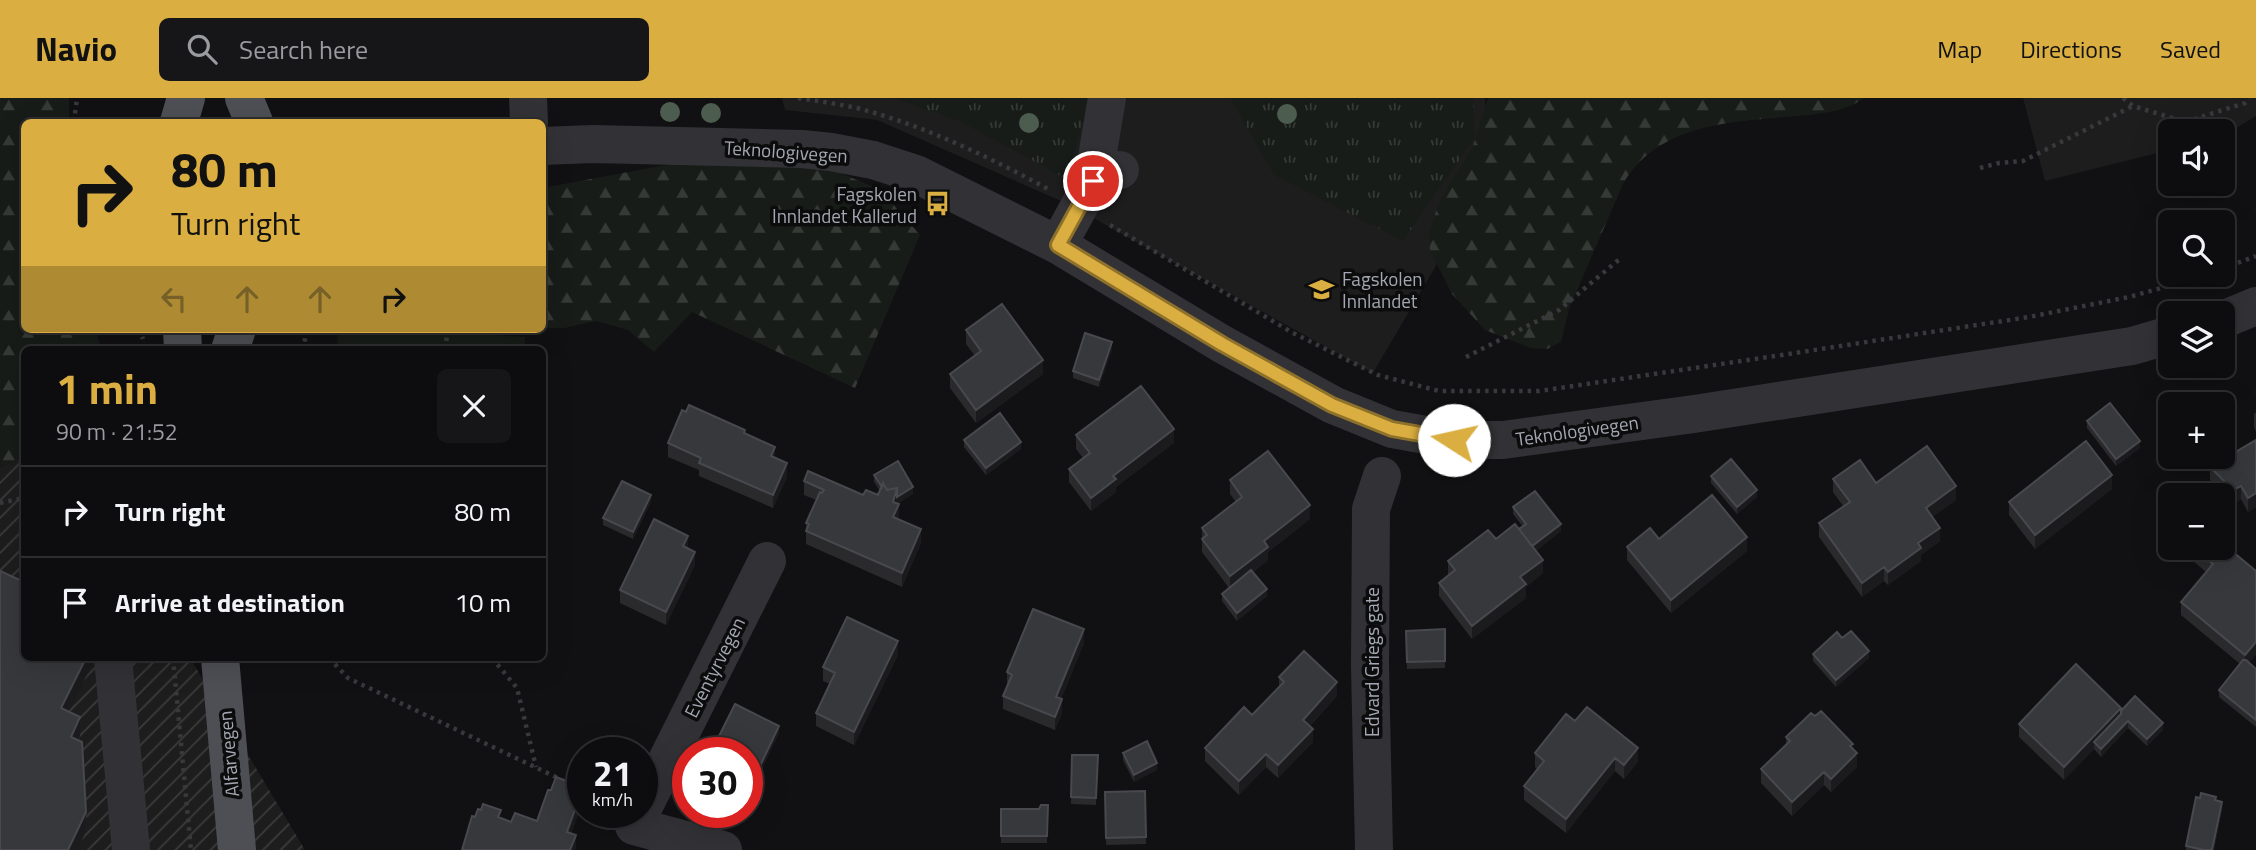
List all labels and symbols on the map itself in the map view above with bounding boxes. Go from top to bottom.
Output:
street label: Teknologivegen [723,132,849,170]
pin [1063,151,1123,211]
place label: Fagskolen Innlandet Kallerud [772,179,917,230]
bus stop icon: Fagskolen Innlandet Kallerud [923,190,951,218]
place label: Fagskolen Innlandet [1342,264,1423,315]
school or university icon: Fagskolen Innlandet [1308,275,1336,303]
position arrow [1417,403,1491,477]
street label: Teknologivegen [1514,407,1640,453]
street label: Edvard Griegs gate [1357,587,1386,737]
street label: Eventyrvegen [676,612,752,722]
street label: Alfarvegen [210,710,246,798]
speed limit sign: 30 [672,737,763,828]

